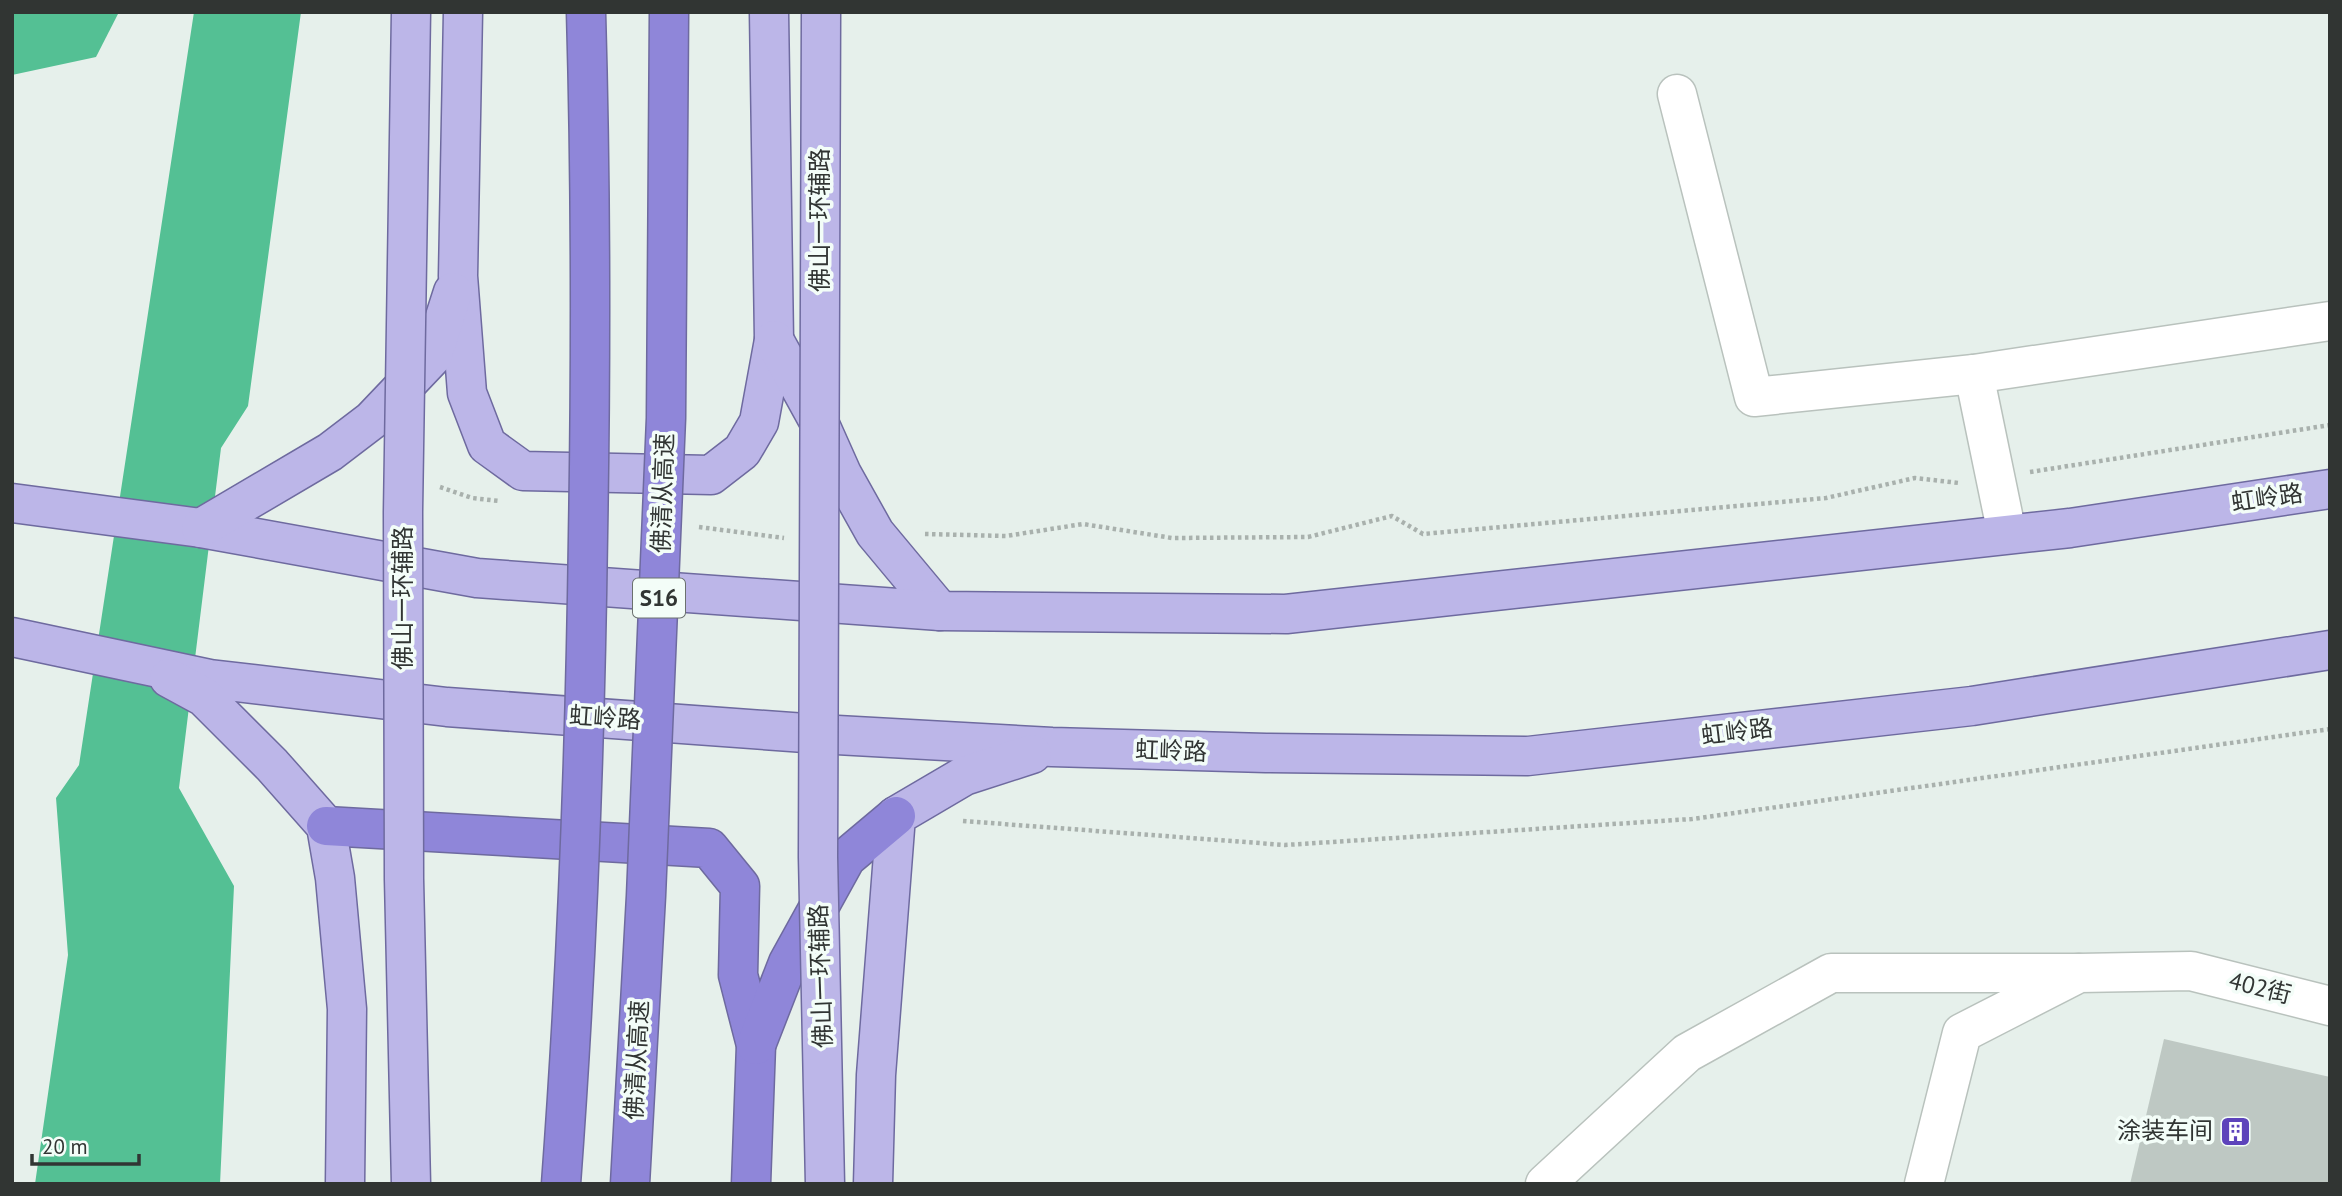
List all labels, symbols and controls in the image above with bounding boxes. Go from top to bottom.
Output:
street label: 佛山一环辅路 [804,148,835,292]
street label: 佛清从高速 [645,432,680,553]
street label: 虹岭路 [2229,477,2305,518]
street label: 佛山一环辅路 [387,526,418,670]
road number: S16 [633,578,685,618]
street label: 虹岭路 [568,700,642,735]
street label: 虹岭路 [1699,712,1775,751]
street label: 虹岭路 [1134,734,1208,767]
street label: 佛山一环辅路 [802,904,839,1049]
street label: 402街 [2226,965,2295,1010]
street label: 佛清从高速 [618,999,655,1121]
building icon: 涂装车间 [2219,1114,2253,1148]
place label: 涂装车间 [2117,1115,2213,1146]
scale bar [32,1122,138,1166]
text: 20 m [42,1133,88,1160]

